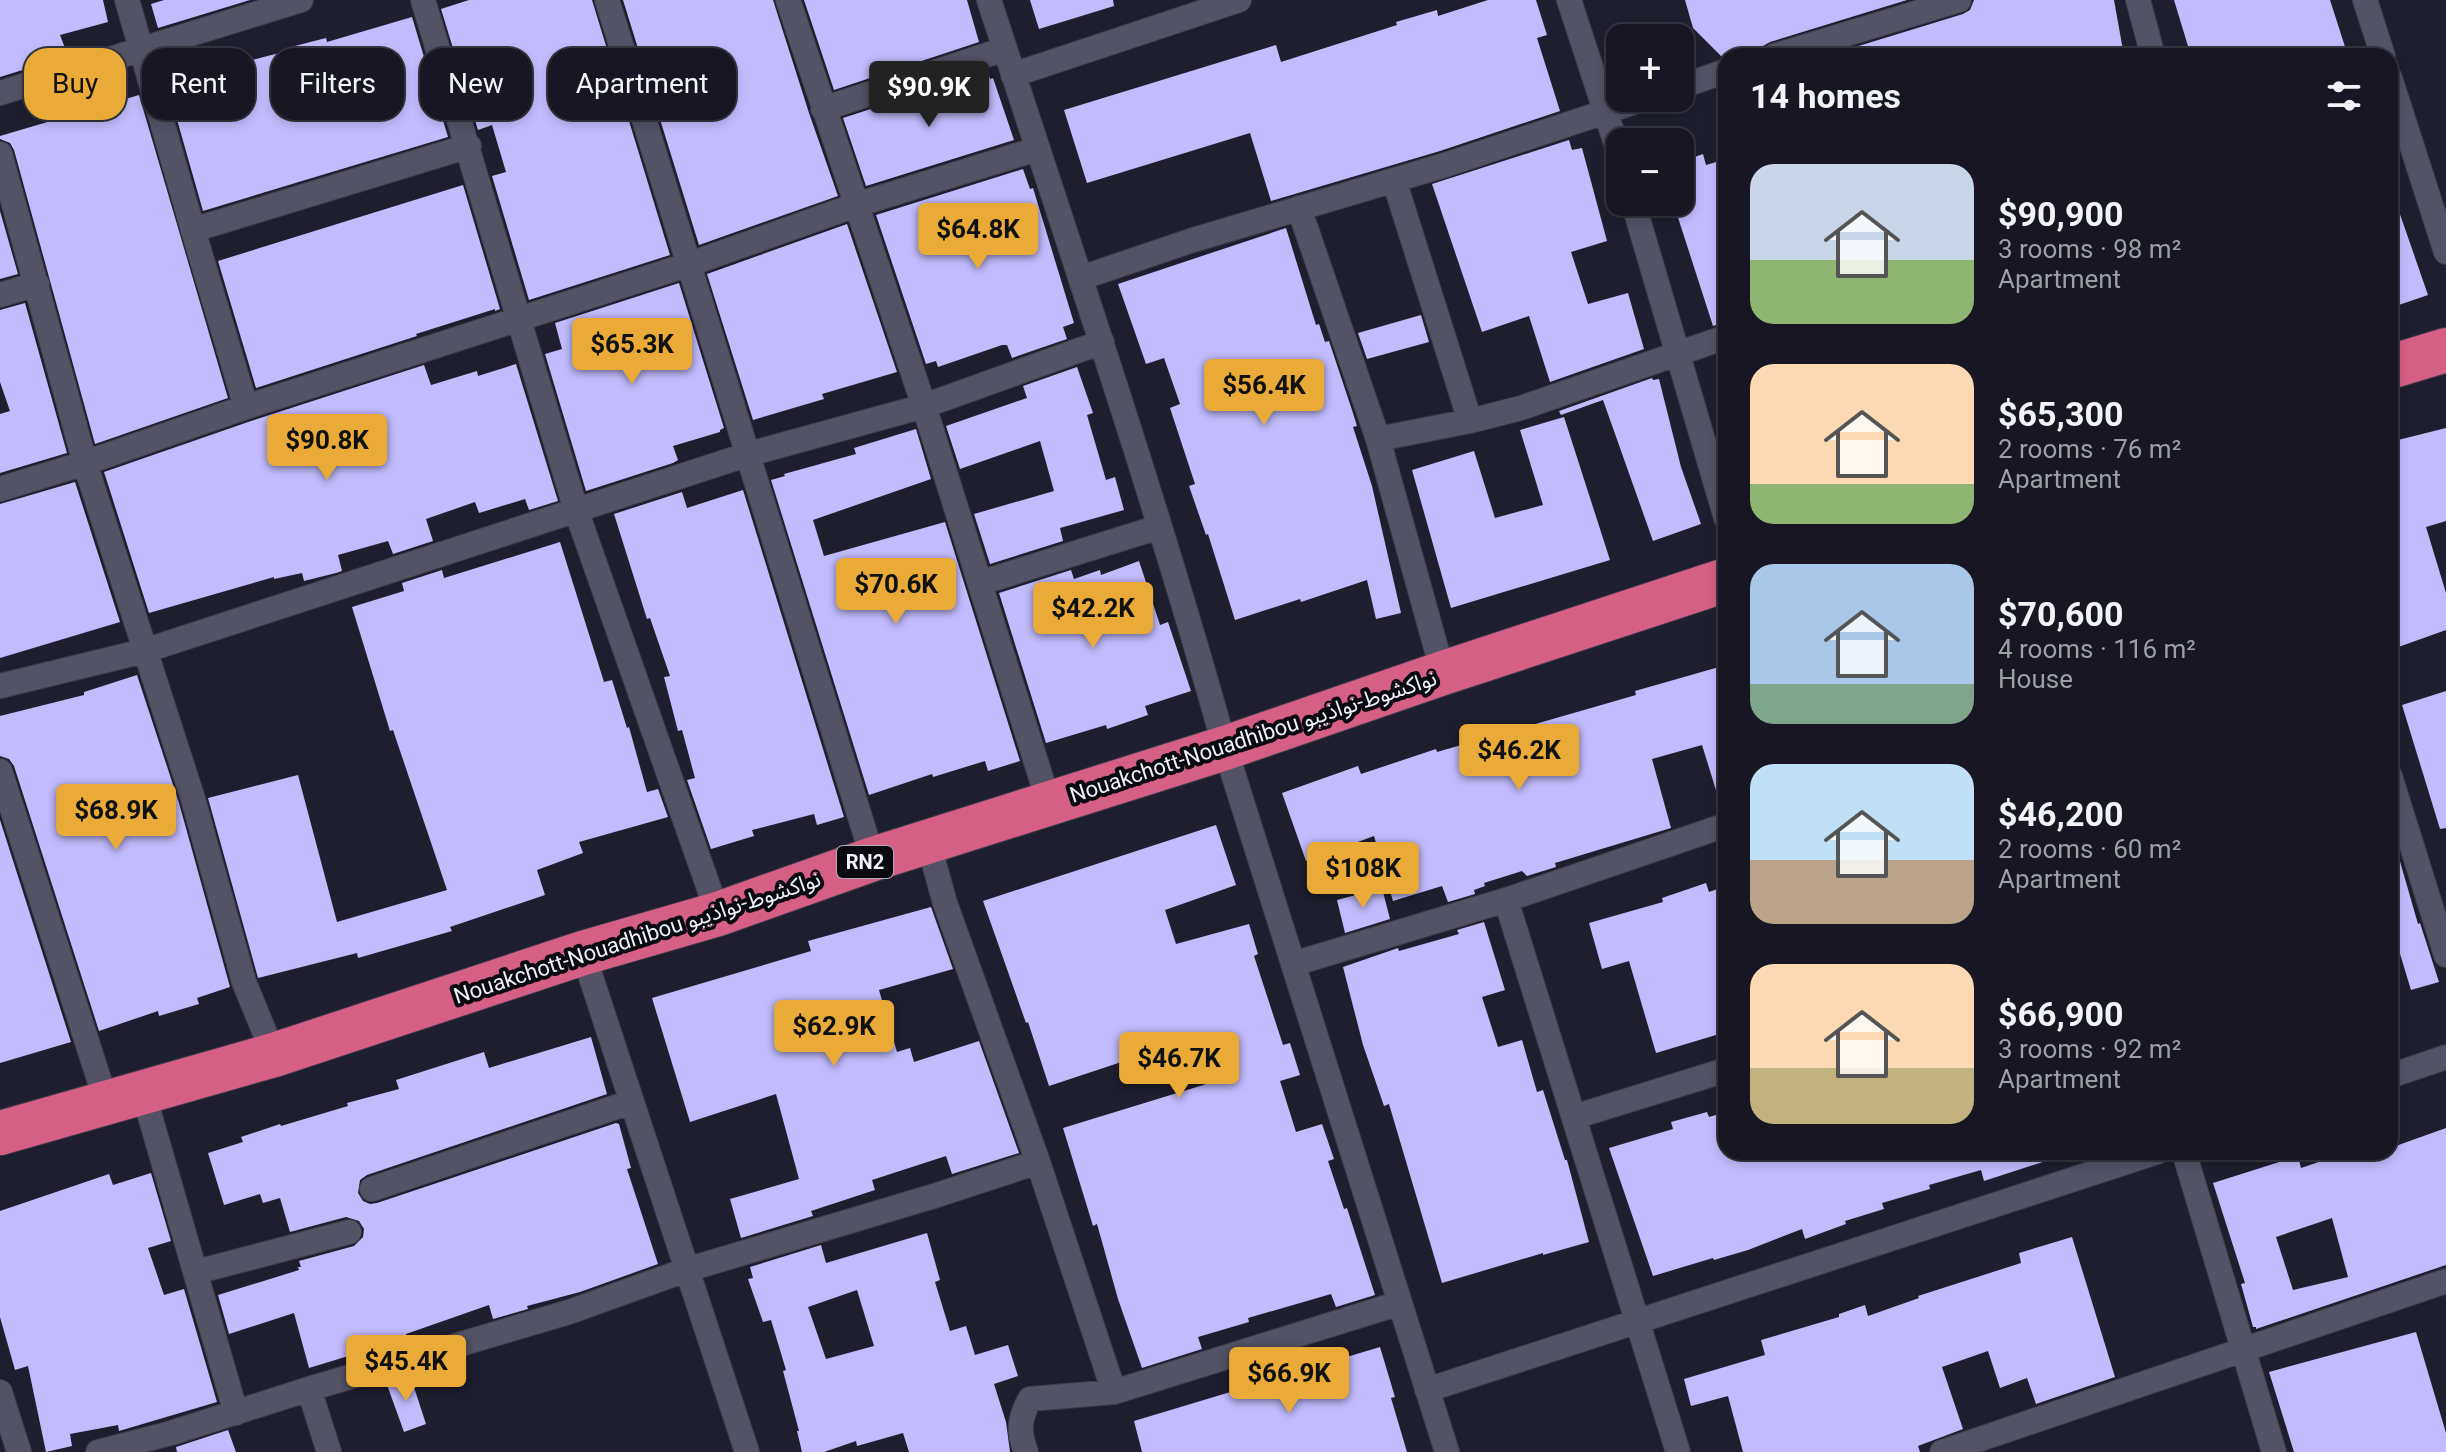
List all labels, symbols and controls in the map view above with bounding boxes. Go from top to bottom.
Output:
map controls [1606,24,1694,216]
button: + [1606,24,1694,112]
chip: Buy [24,48,126,120]
chip: Rent [142,48,255,120]
chip: Filters [271,48,404,120]
chip: New [420,48,532,120]
chip: Apartment [548,48,736,120]
pin: $90.9K [864,61,994,129]
text: $90.9K [887,72,971,102]
icon: filters [2322,74,2366,118]
text: 14 homes [1750,76,1901,116]
button: − [1606,128,1694,216]
text: $90,900 [1998,194,2123,234]
icon: home [1814,196,1910,292]
pin: $64.8K [913,203,1043,271]
text: $64.8K [936,214,1020,244]
text: 3 rooms · 98 m² [1998,234,2181,264]
text: Apartment [1998,264,2121,294]
pin: $65.3K [567,318,697,386]
text: $65.3K [590,329,674,359]
pin: $56.4K [1199,359,1329,427]
text: $56.4K [1222,370,1306,400]
text: $65,300 [1998,394,2123,434]
icon: home [1814,396,1910,492]
pin: $90.8K [262,414,392,482]
text: $90.8K [285,425,369,455]
text: 2 rooms · 76 m² [1998,434,2181,464]
text: Apartment [1998,464,2121,494]
pin: $70.6K [831,558,961,626]
text: $70.6K [854,569,938,599]
pin: $42.2K [1028,582,1158,650]
text: $42.2K [1051,593,1135,623]
text: $70,600 [1998,594,2123,634]
icon: home [1814,596,1910,692]
text: 4 rooms · 116 m² [1998,634,2196,664]
text: House [1998,664,2073,694]
street label: Nouakchott-Nouadhibou نواكشوط-نواذيبو [1067,665,1440,808]
pin: $46.2K [1454,724,1584,792]
text: $46.2K [1477,735,1561,765]
pin: $68.9K [51,784,181,852]
text: $46,200 [1998,794,2123,834]
text: $68.9K [74,795,158,825]
icon: home [1814,796,1910,892]
text: 2 rooms · 60 m² [1998,834,2181,864]
pin: $108K [1307,842,1419,910]
road number: RN2 [837,846,893,878]
text: $108K [1325,853,1401,883]
text: Apartment [1998,864,2121,894]
street label: Nouakchott-Nouadhibou نواكشوط-نواذيبو [451,866,824,1009]
text: $66,900 [1998,994,2123,1034]
icon: home [1814,996,1910,1092]
pin: $62.9K [769,1000,899,1068]
text: $62.9K [792,1011,876,1041]
pin: $46.7K [1114,1032,1244,1100]
text: 3 rooms · 92 m² [1998,1034,2181,1064]
text: $46.7K [1137,1043,1221,1073]
text: Apartment [1998,1064,2121,1094]
pin: $45.4K [341,1335,471,1403]
text: $45.4K [364,1346,448,1376]
pin: $66.9K [1224,1347,1354,1415]
text: $66.9K [1247,1358,1331,1388]

